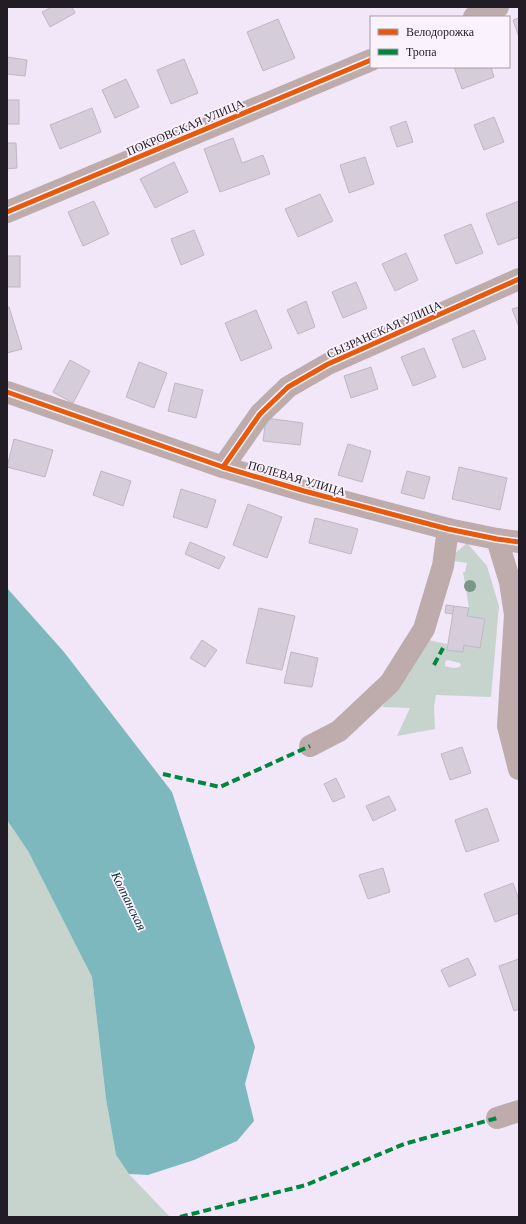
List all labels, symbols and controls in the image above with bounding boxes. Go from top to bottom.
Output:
legend [370,16,510,68]
text: Велодорожка [406,24,475,39]
text: Тропа [406,44,437,59]
street label: ПОКРОВСКАЯ УЛИЦА [124,95,246,159]
street label: СЫЗРАНСКАЯ УЛИЦА [324,297,444,361]
street label: ПОЛЕВАЯ УЛИЦА [246,457,348,499]
water label: Колпанская [107,868,151,933]

